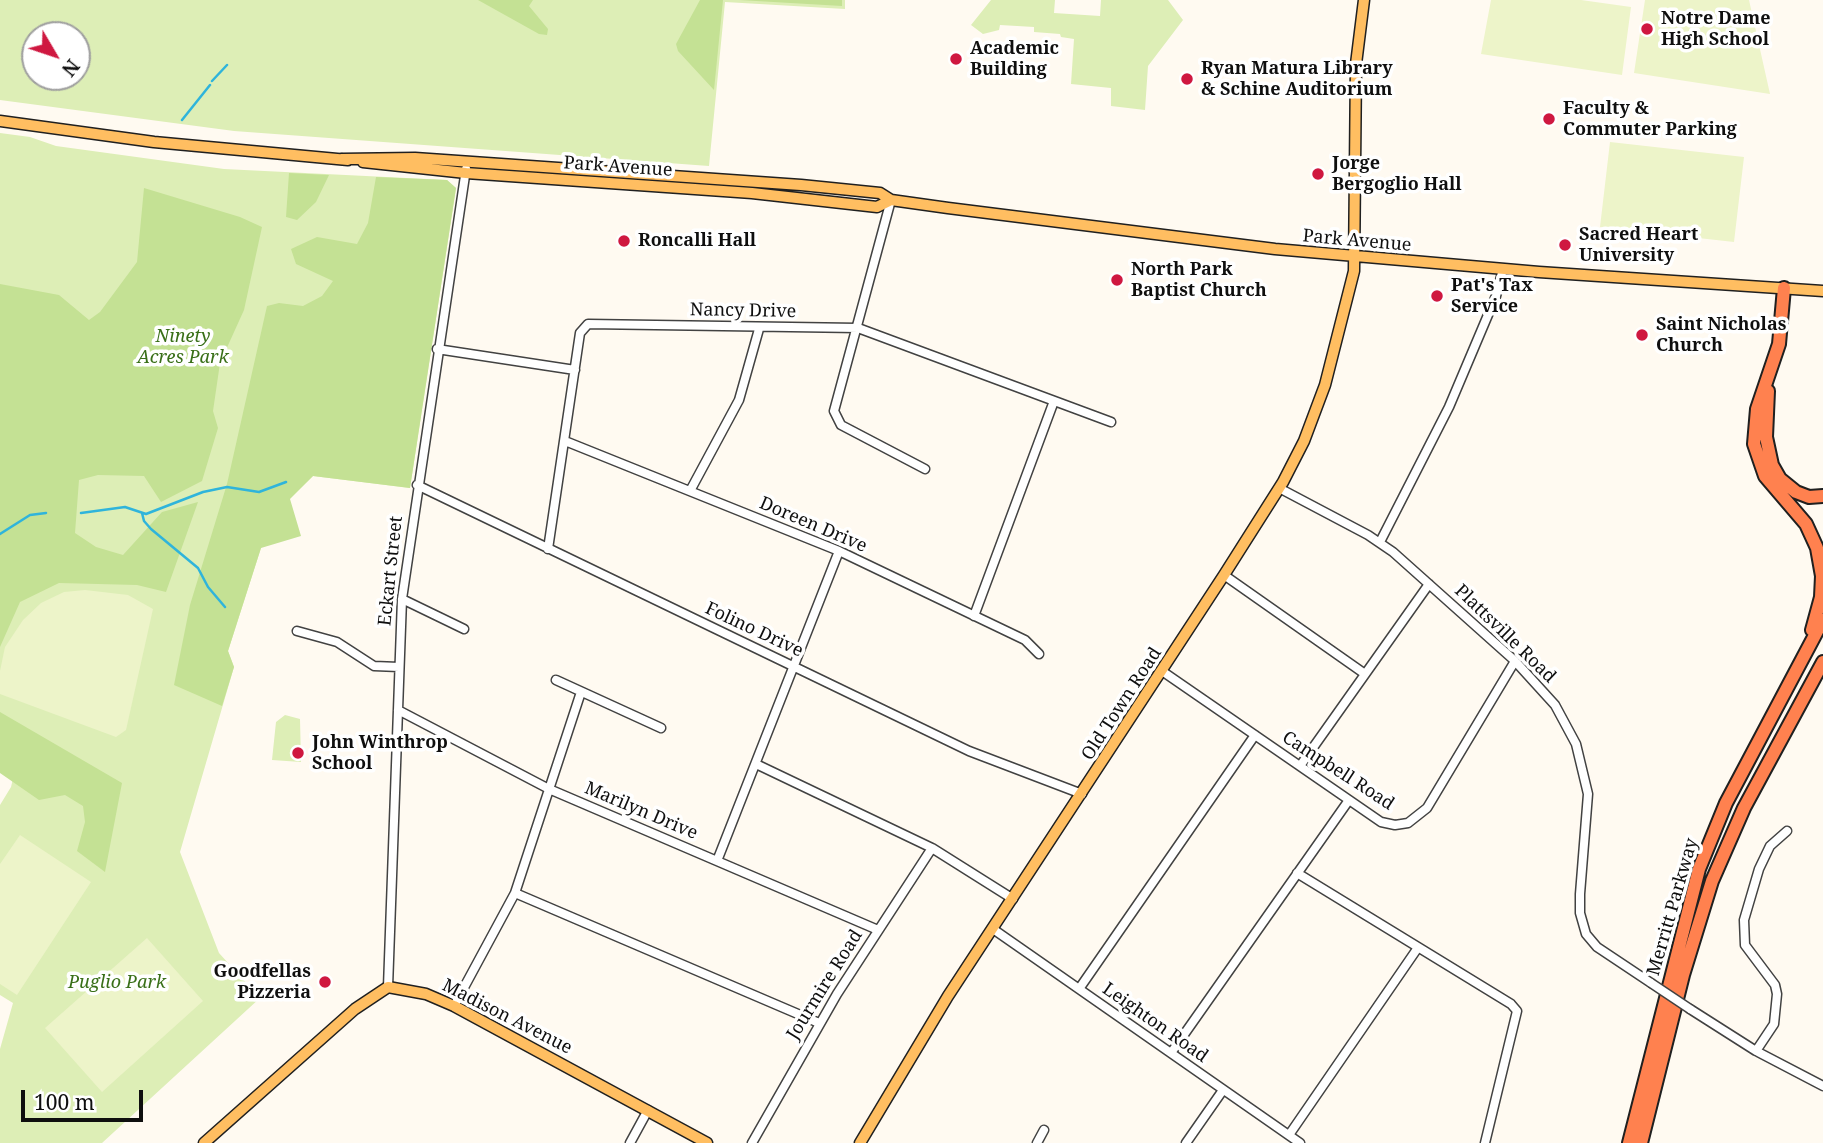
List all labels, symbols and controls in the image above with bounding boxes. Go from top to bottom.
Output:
place label: Notre Dame High School [1661,8,1771,50]
north arrow [21,21,91,91]
marker: Notre Dame High School [1639,21,1655,37]
place label: Academic Building [970,38,1059,80]
marker: Academic Building [948,51,964,67]
text: N [56,54,86,82]
place label: Ryan Matura Library & Schine Auditorium [1201,58,1393,100]
marker: Ryan Matura Library & Schine Auditorium [1179,71,1195,87]
place label: Faculty & Commuter Parking [1563,98,1737,140]
marker: Faculty & Commuter Parking [1541,111,1557,127]
street label: Park Avenue [563,152,673,182]
place label: Jorge Bergoglio Hall [1332,153,1462,196]
marker: Jorge Bergoglio Hall [1310,166,1326,182]
place label: Sacred Heart University [1579,224,1698,266]
street label: Park Avenue [1302,225,1412,257]
place label: Roncalli Hall [638,230,756,252]
marker: Roncalli Hall [616,233,632,249]
marker: Sacred Heart University [1557,237,1573,253]
place label: North Park Baptist Church [1131,259,1267,302]
marker: North Park Baptist Church [1109,272,1125,288]
place label: Pat's Tax Service [1451,275,1533,318]
marker: Pat's Tax Service [1429,288,1445,304]
street label: Nancy Drive [690,299,796,323]
place label: Saint Nicholas Church [1656,314,1786,356]
park label: Ninety Acres Park [137,326,229,368]
marker: Saint Nicholas Church [1634,327,1650,343]
street label: Doreen Drive [756,493,870,557]
street label: Eckart Street [374,515,408,627]
street label: Plattsville Road [1450,580,1560,688]
street label: Folino Drive [702,598,806,662]
street label: Old Town Road [1077,643,1167,765]
street label: Campbell Road [1278,727,1398,815]
place label: John Winthrop School [312,732,448,774]
marker: John Winthrop School [290,745,306,761]
street label: Marilyn Drive [581,777,701,845]
street label: Merritt Parkway [1643,836,1703,978]
street label: Jourmire Road [783,926,867,1044]
place label: Goodfellas Pizzeria [214,961,311,1004]
park label: Puglio Park [68,972,166,994]
marker: Goodfellas Pizzeria [317,974,333,990]
street label: Madison Avenue [438,975,576,1059]
street label: Leighton Road [1098,979,1212,1067]
scale bar [24,1076,147,1120]
text: 100 m [34,1088,95,1116]

